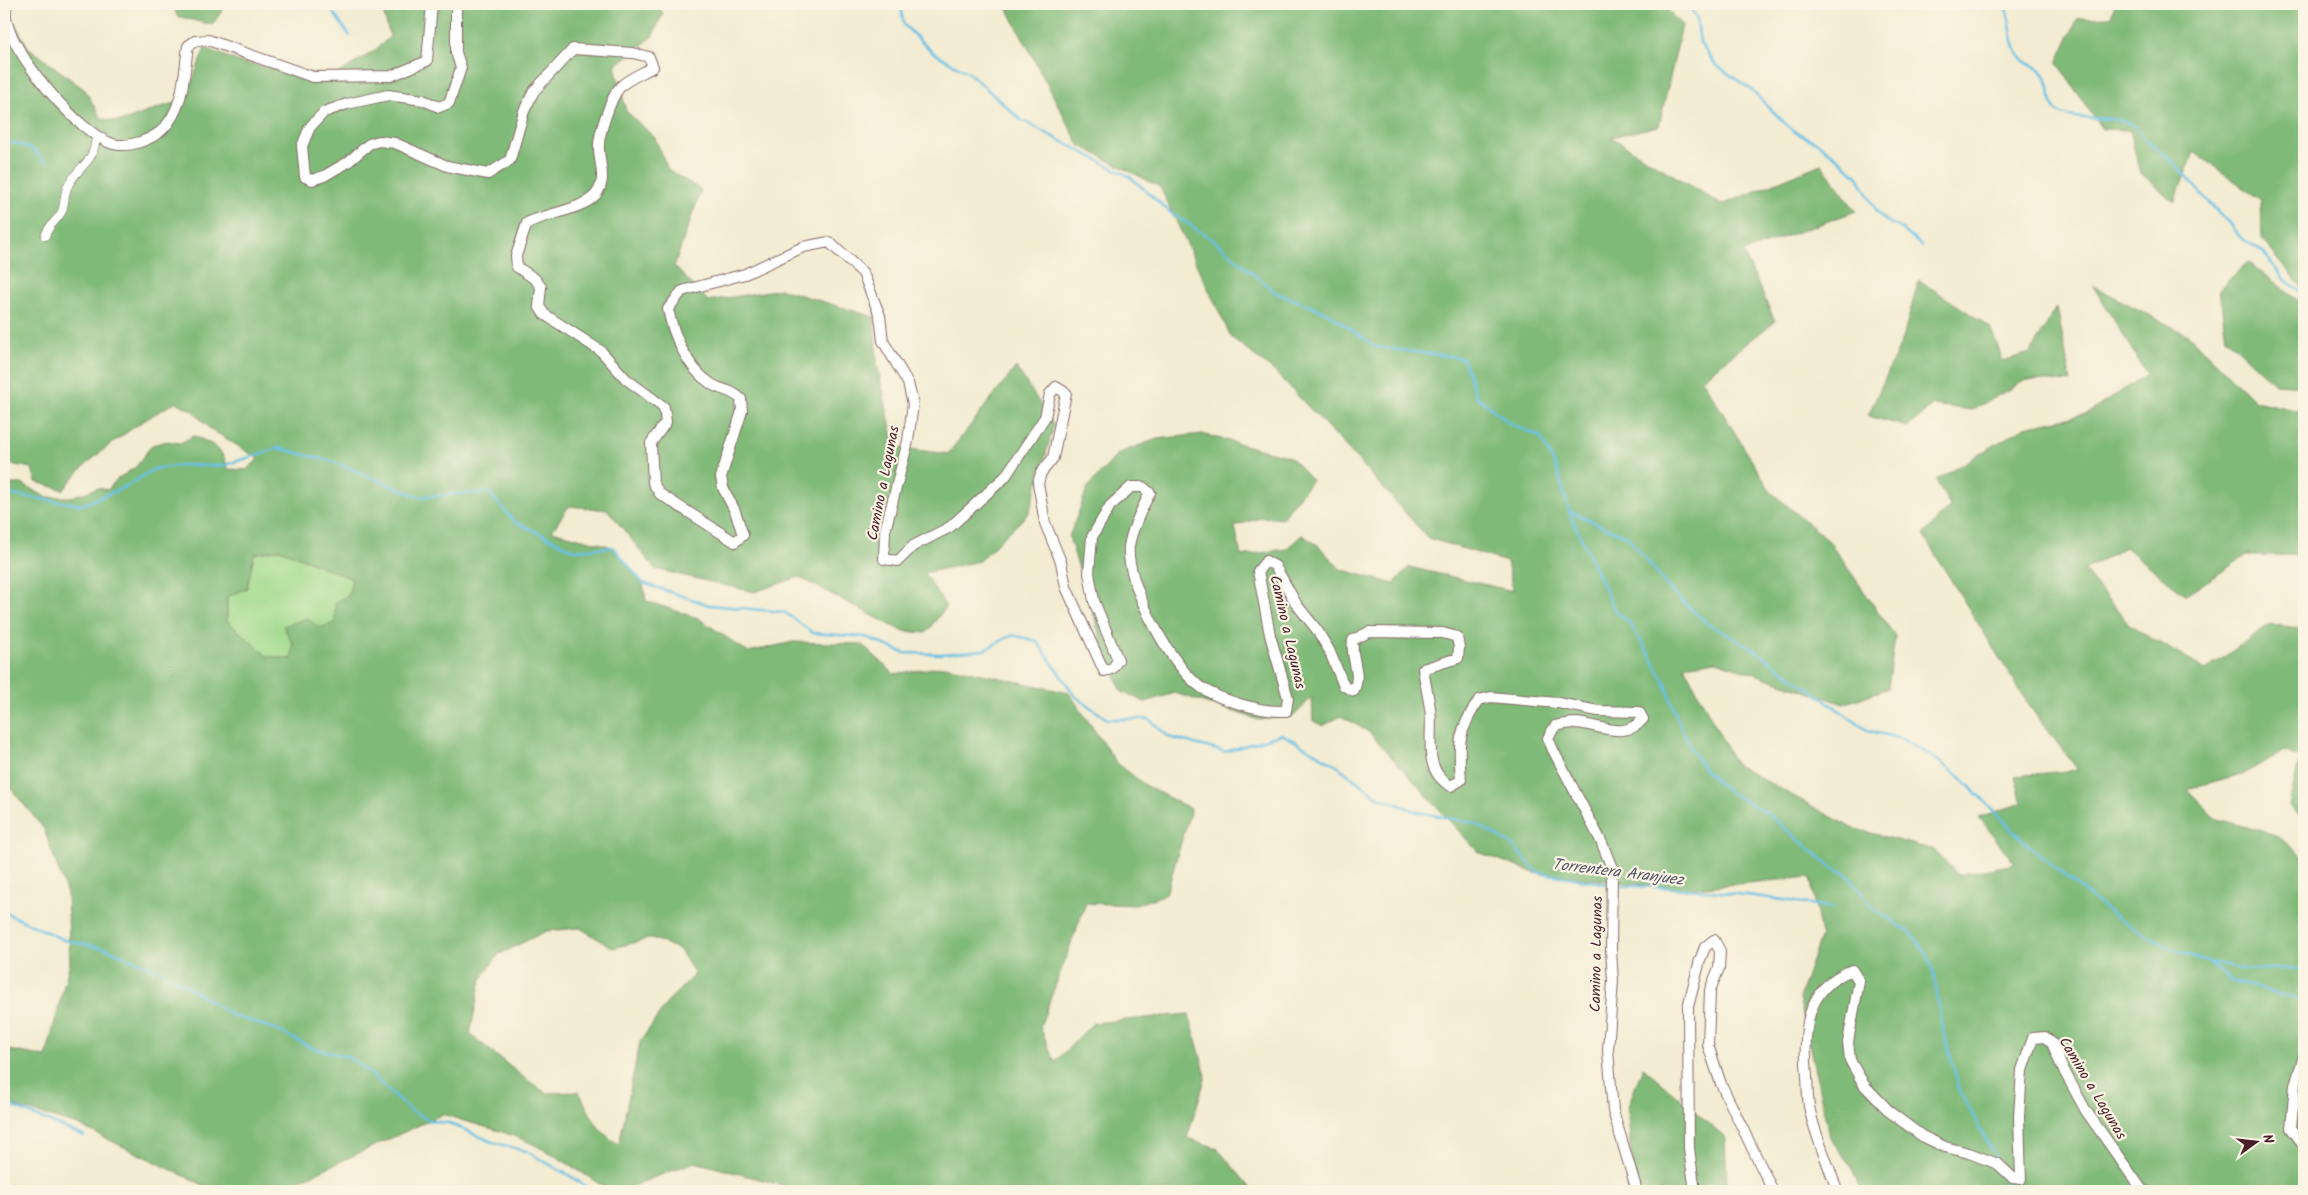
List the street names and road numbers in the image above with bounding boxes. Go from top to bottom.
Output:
street label: Camino a Lagunas [861,423,907,543]
street label: Camino a Lagunas [1262,573,1312,692]
street label: Camino a Lagunas [1584,895,1610,1012]
street label: Camino a Lagunas [2052,1032,2133,1145]

